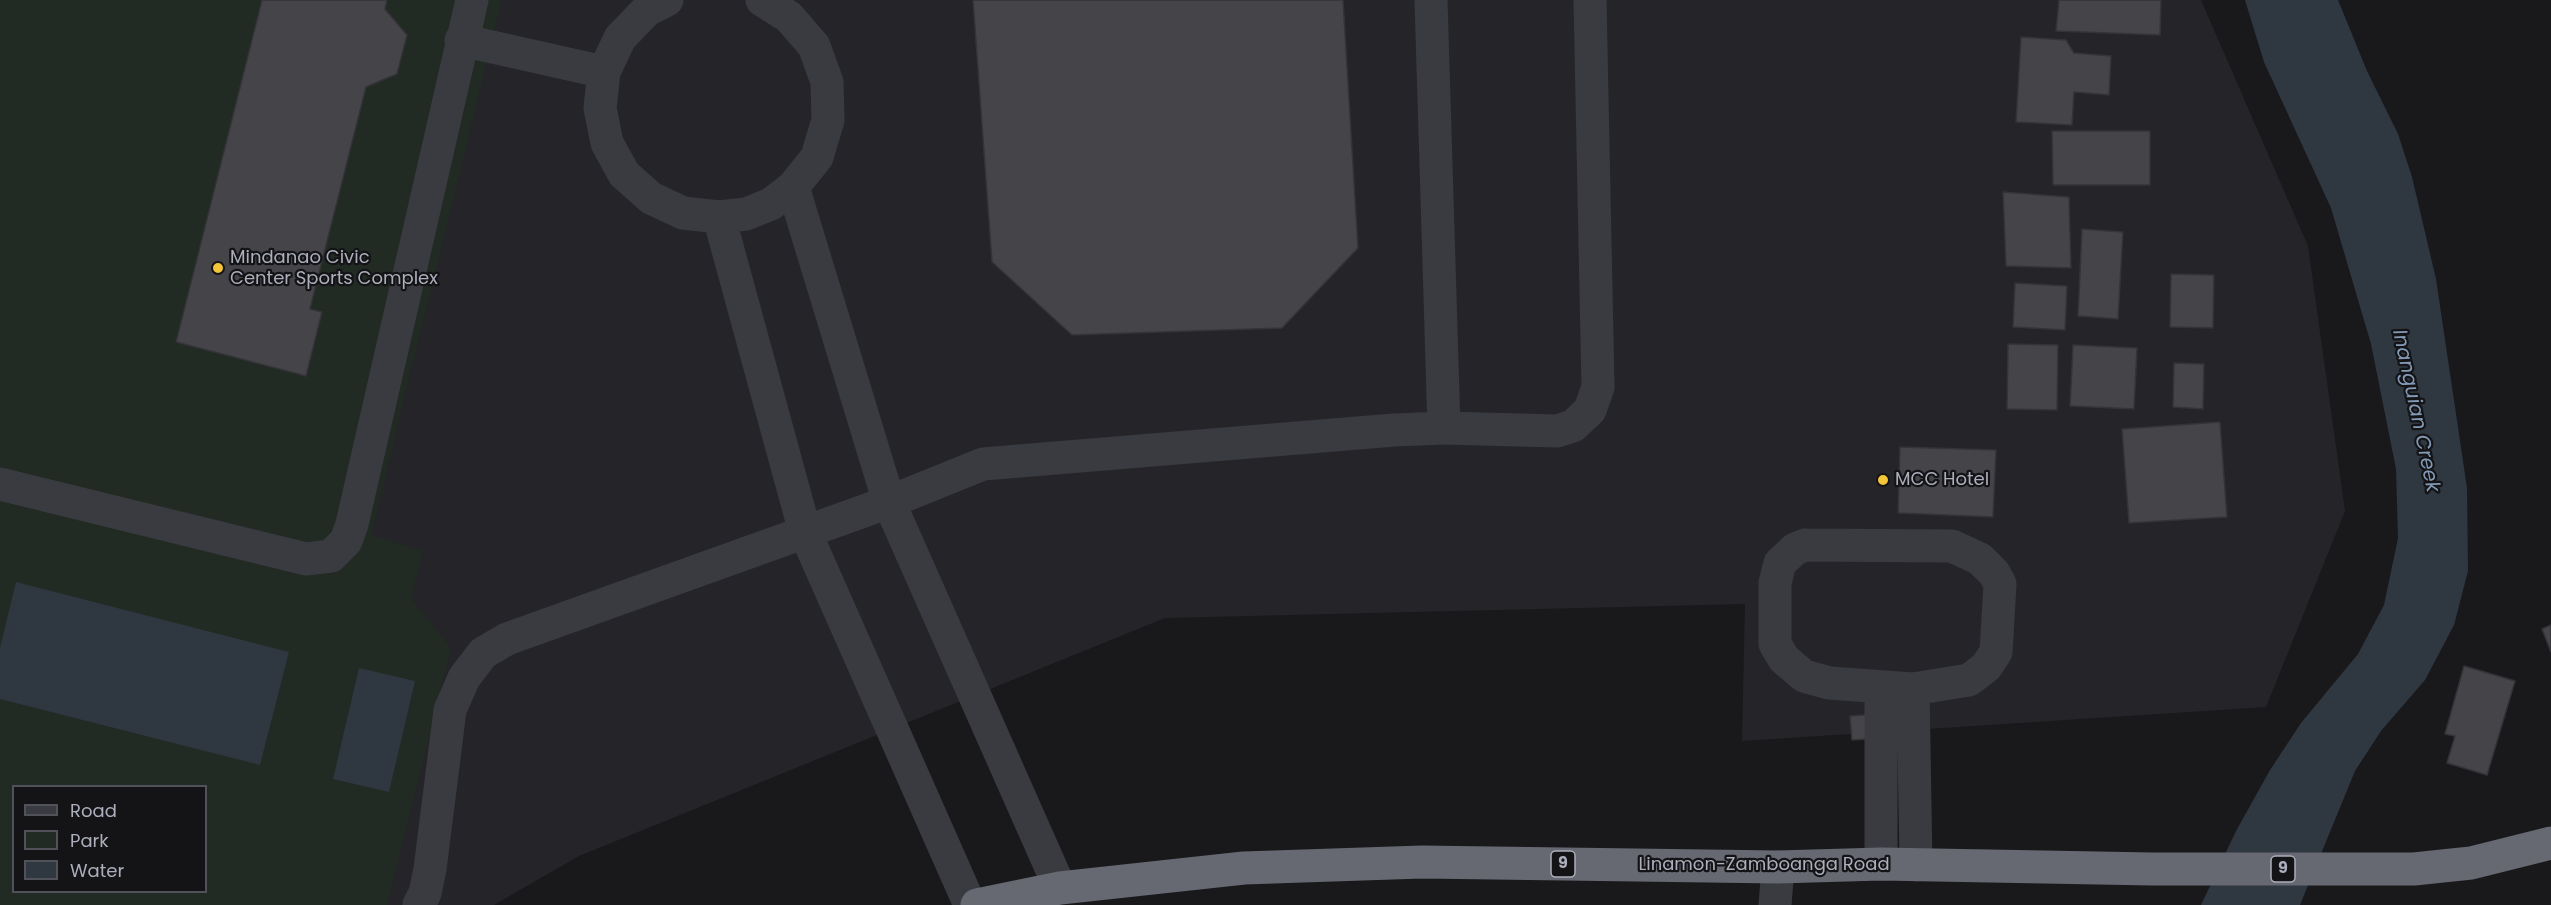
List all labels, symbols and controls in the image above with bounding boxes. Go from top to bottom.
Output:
place label: Mindanao Civic Center Sports Complex [230,247,438,290]
marker: Mindanao Civic Center Sports Complex [211,261,225,275]
water label: Inanguian Creek [2386,328,2444,494]
place label: MCC Hotel [1895,469,1989,491]
marker: MCC Hotel [1876,473,1890,487]
legend [12,785,207,893]
text: Road [70,798,117,823]
text: Park [70,828,109,853]
road number: 9 [1551,851,1575,877]
street label: Linamon-Zamboanga Road [1638,854,1890,876]
road number: 9 [2271,856,2295,882]
text: Water [70,858,124,883]

